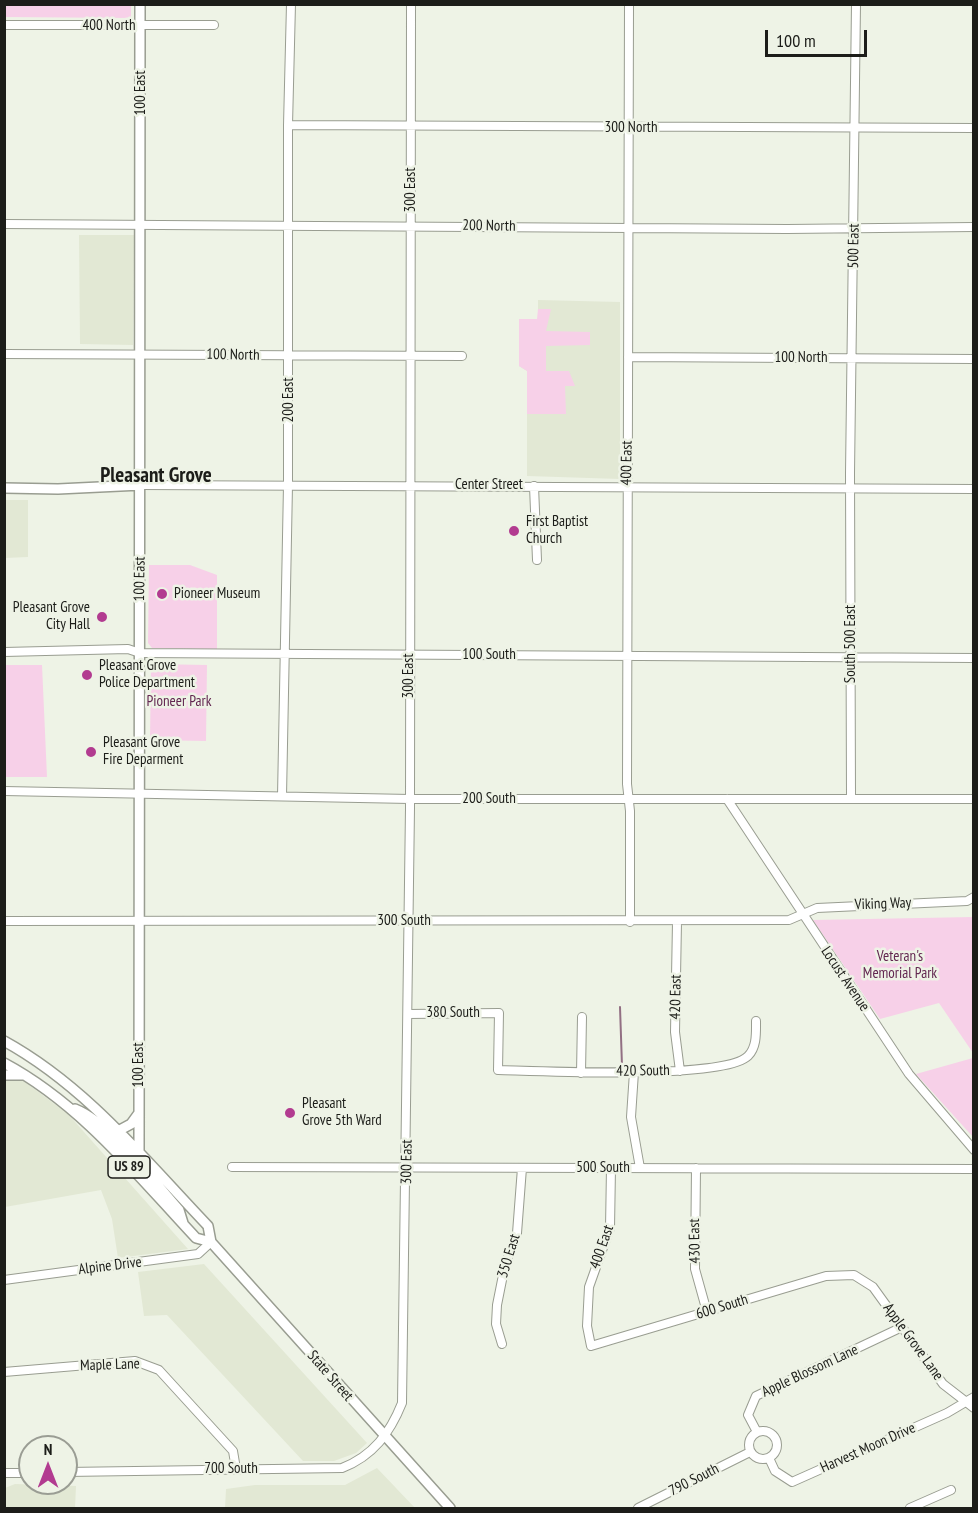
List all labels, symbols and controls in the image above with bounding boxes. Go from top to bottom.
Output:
street label: 400 North [82,17,136,35]
scale bar [768,18,870,56]
text: 100 m [776,29,816,52]
street label: 100 East [132,70,150,116]
street label: 300 North [604,119,658,137]
street label: 300 East [402,167,420,213]
street label: 200 North [462,217,516,235]
street label: 500 East [845,223,863,269]
street label: 100 North [206,346,260,364]
street label: 100 North [774,349,828,367]
street label: 200 East [280,377,298,423]
street label: 400 East [618,440,636,486]
district label: Pleasant Grove [100,463,212,489]
street label: Center Street [455,476,523,494]
place label: First Baptist Church [526,513,588,548]
marker: First Baptist Church [507,524,521,538]
street label: 100 East [131,556,149,602]
place label: Pioneer Museum [174,585,260,603]
marker: Pioneer Museum [155,587,169,601]
place label: Pleasant Grove City Hall [13,599,90,634]
street label: South 500 East [842,605,860,683]
marker: Pleasant Grove City Hall [95,610,109,624]
street label: 100 South [462,646,516,664]
street label: 300 East [400,653,418,699]
place label: Pleasant Grove Police Department [99,657,195,692]
marker: Pleasant Grove Police Department [80,668,94,682]
park label: Pioneer Park [147,693,211,711]
place label: Pleasant Grove Fire Deparment [103,734,183,769]
marker: Pleasant Grove Fire Deparment [84,745,98,759]
street label: 200 South [462,790,516,808]
street label: Viking Way [854,894,912,914]
street label: 300 South [377,912,431,930]
street label: Locust Avenue [817,943,873,1015]
park label: Veteran's Memorial Park [863,948,937,983]
street label: 420 East [667,974,685,1020]
street label: 380 South [426,1004,480,1022]
street label: 100 East [130,1042,148,1088]
street label: 420 South [616,1062,670,1080]
place label: Pleasant Grove 5th Ward [302,1095,382,1130]
marker: Pleasant Grove 5th Ward [283,1106,297,1120]
street label: 300 East [398,1139,416,1185]
road number: US 89 [108,1156,150,1178]
street label: 500 South [576,1159,630,1177]
street label: 430 East [686,1218,704,1264]
street label: 400 East [586,1223,618,1271]
street label: 350 East [494,1232,524,1280]
street label: Alpine Drive [77,1253,143,1279]
street label: 600 South [694,1291,750,1323]
street label: Apple Grove Lane [879,1300,947,1384]
street label: Apple Blossom Lane [759,1341,861,1401]
street label: State Street [303,1347,357,1405]
street label: Maple Lane [80,1355,140,1375]
street label: Harvest Moon Drive [818,1419,918,1477]
north arrow [18,1435,78,1495]
text: N [44,1439,52,1459]
street label: 700 South [204,1460,258,1478]
street label: 790 South [666,1460,722,1500]

